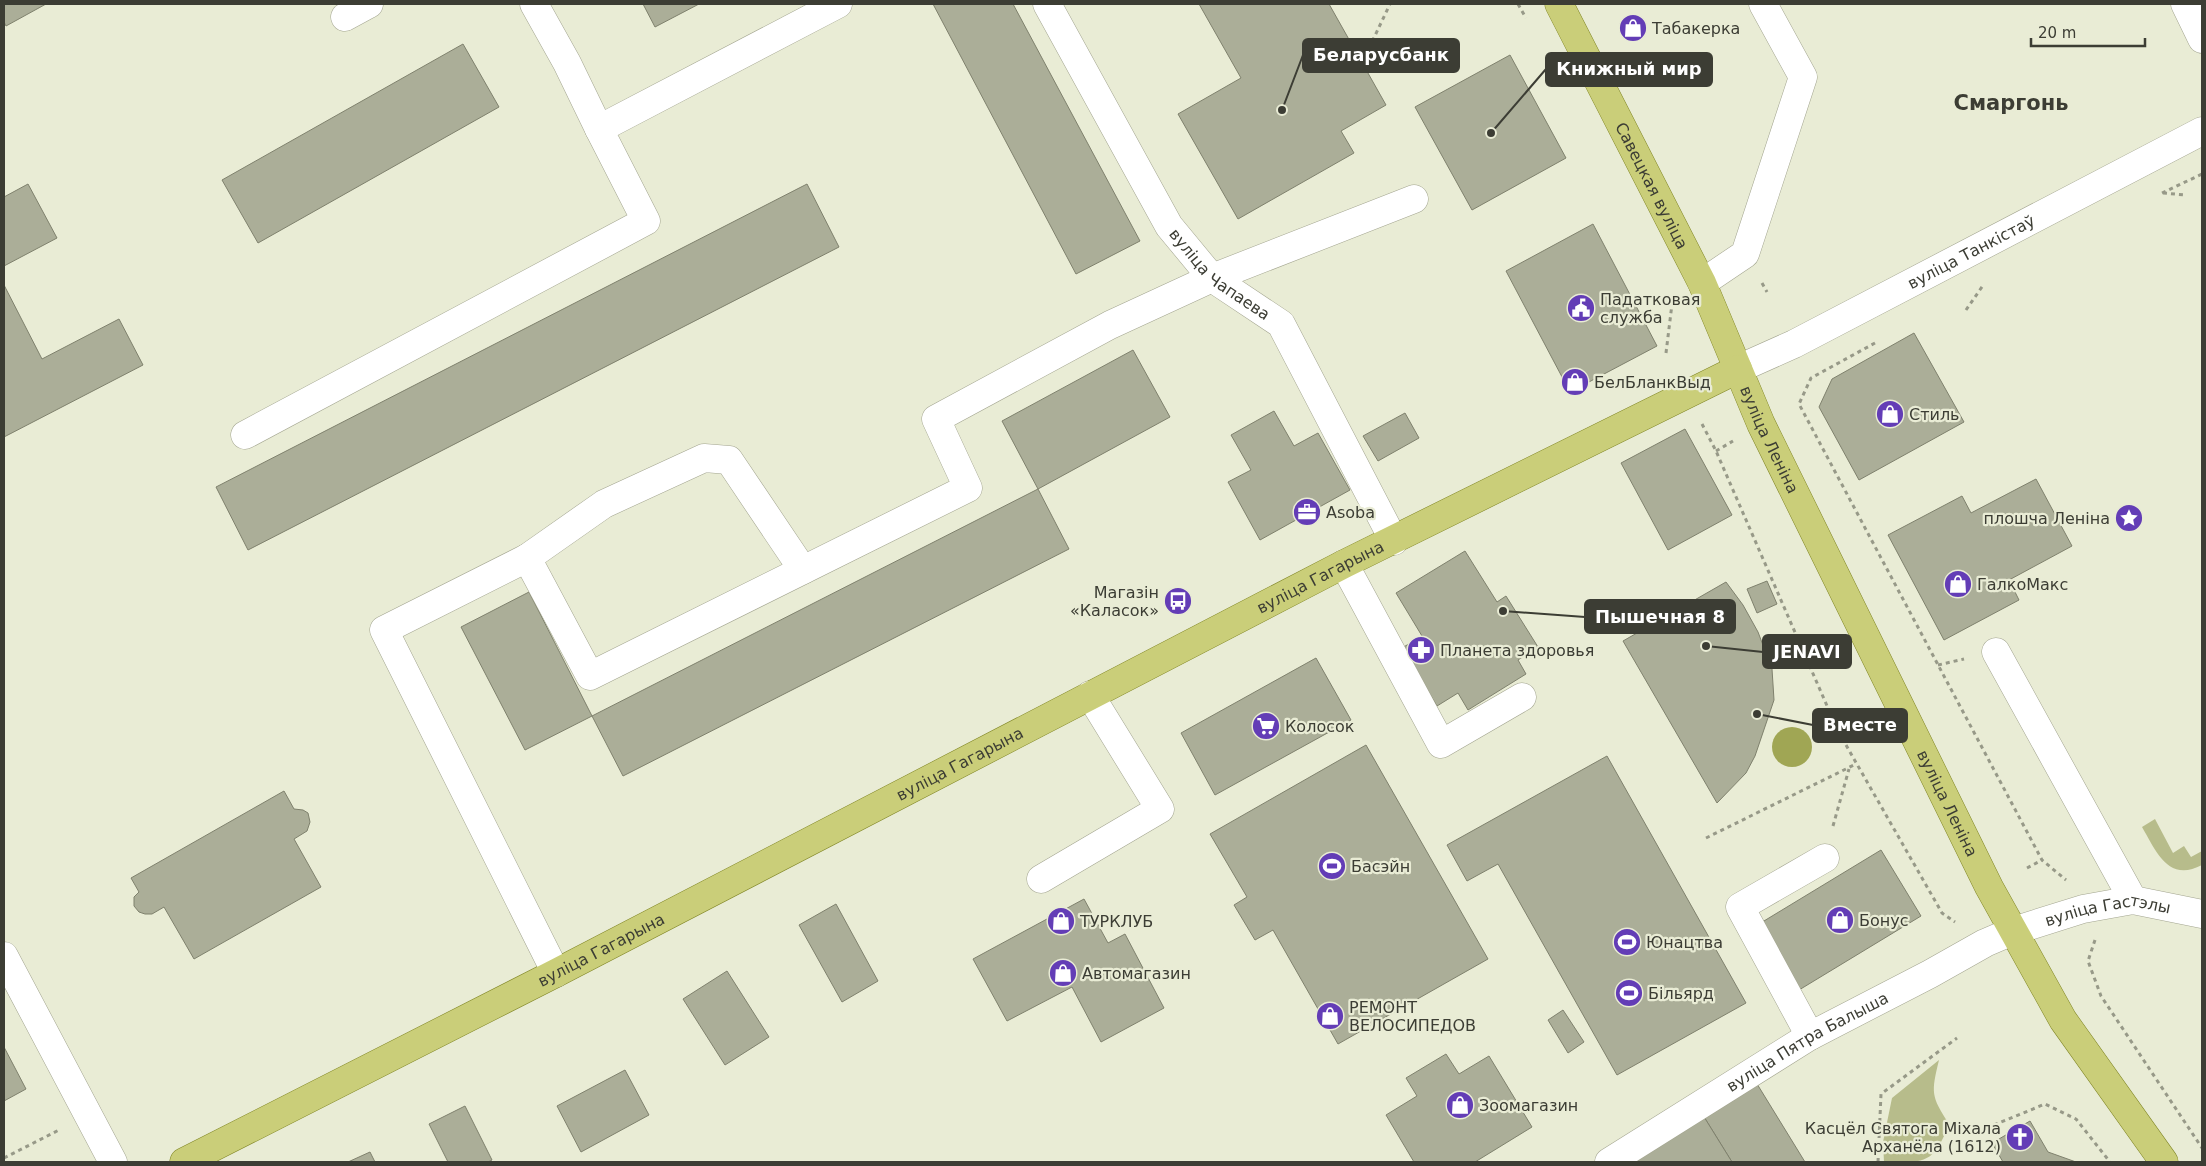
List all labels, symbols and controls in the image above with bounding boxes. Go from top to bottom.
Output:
shop icon: Табакерка [1618,13,1648,43]
scale bar [2031,15,2145,47]
place label: Табакерка [1651,19,1740,38]
text: 20 m [2038,24,2076,42]
callout: Беларусбанк [1303,39,1459,72]
text: Беларусбанк [1313,44,1449,65]
callout: Книжный мир [1546,53,1712,86]
text: Книжный мир [1556,58,1702,79]
district label: Смаргонь [1954,91,2068,115]
street label: Савецкая вуліца [1612,119,1692,252]
street label: вуліца Танкістаў [1904,211,2038,293]
street label: вуліца Чапаева [1165,225,1274,324]
place label: Падатковая служба [1600,290,1700,327]
public building icon: Падатковая служба [1566,293,1596,323]
shop icon: БелБланкВыд [1560,367,1590,397]
place label: БелБланкВыд [1594,373,1711,392]
street label: вуліца Леніна [1737,383,1803,496]
shop icon: Стиль [1875,399,1905,429]
place label: Стиль [1909,405,1960,424]
office icon: Asoba [1292,497,1322,527]
place label: Asoba [1326,503,1375,522]
place icon: плошча Леніна [2114,503,2144,533]
place label: плошча Леніна [1983,509,2110,528]
street label: вуліца Гагарына [1253,536,1387,617]
shop icon: ГалкоМакс [1943,569,1973,599]
place label: ГалкоМакс [1977,575,2068,594]
place label: Магазін «Каласок» [1070,583,1159,620]
bus stop icon: Магазін «Каласок» [1163,586,1193,616]
callout: Пышечная 8 [1585,600,1735,633]
text: Пышечная 8 [1595,606,1725,627]
pharmacy icon: Планета здоровья [1406,635,1436,665]
callout: JENAVI [1763,635,1851,668]
place label: Планета здоровья [1440,641,1594,660]
text: JENAVI [1771,641,1841,662]
callout: Вместе [1813,709,1907,742]
supermarket icon: Колосок [1251,711,1281,741]
text: Вместе [1823,714,1897,735]
place label: Колосок [1285,717,1355,736]
street label: вуліца Гагарына [893,723,1026,804]
street label: вуліца Леніна [1913,747,1982,860]
sports icon: Басэйн [1317,851,1347,881]
place label: Басэйн [1351,857,1410,876]
street label: вуліца Гастэлы [2042,890,2172,930]
shop icon: Бонус [1825,905,1855,935]
shop icon: ТУРКЛУБ [1046,906,1076,936]
street label: вуліца Гагарына [534,909,668,990]
place label: Бонус [1859,911,1909,930]
place label: ТУРКЛУБ [1079,912,1153,931]
sports icon: Юнацтва [1612,927,1642,957]
place label: Юнацтва [1646,933,1723,952]
shop icon: Автомагазин [1048,958,1078,988]
place label: Автомагазин [1082,964,1191,983]
sports icon: Більярд [1614,978,1644,1008]
place label: Більярд [1648,984,1714,1003]
street label: вуліца Пятра Балыша [1723,988,1891,1096]
place label: РЕМОНТ ВЕЛОСИПЕДОВ [1349,998,1476,1035]
shop icon: РЕМОНТ ВЕЛОСИПЕДОВ [1315,1001,1345,1031]
shop icon: Зоомагазин [1445,1090,1475,1120]
place label: Зоомагазин [1479,1096,1578,1115]
place label: Касцёл Святога Міхала Арханёла (1612) [1805,1119,2001,1156]
church icon: Касцёл Святога Міхала Арханёла (1612) [2005,1122,2035,1152]

